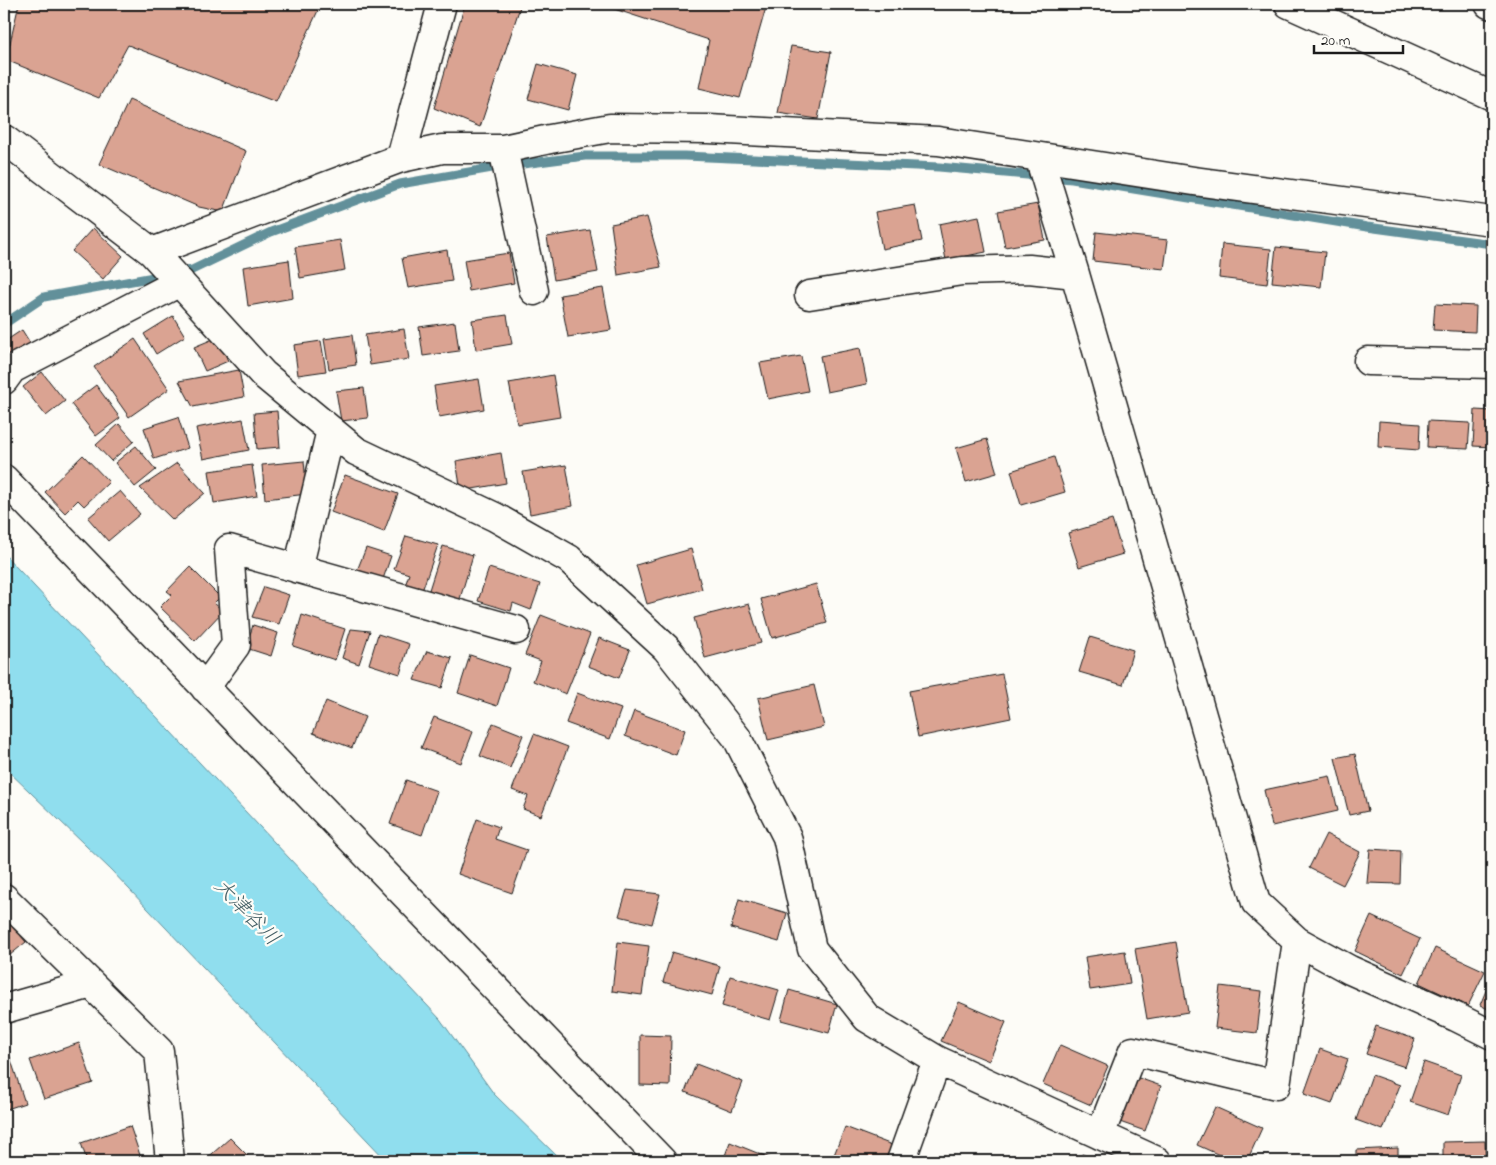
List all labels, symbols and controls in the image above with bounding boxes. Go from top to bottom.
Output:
scale bar [1314,22,1402,54]
text: 20 m [1321,30,1351,52]
water label: 大津谷川 [206,872,286,954]

